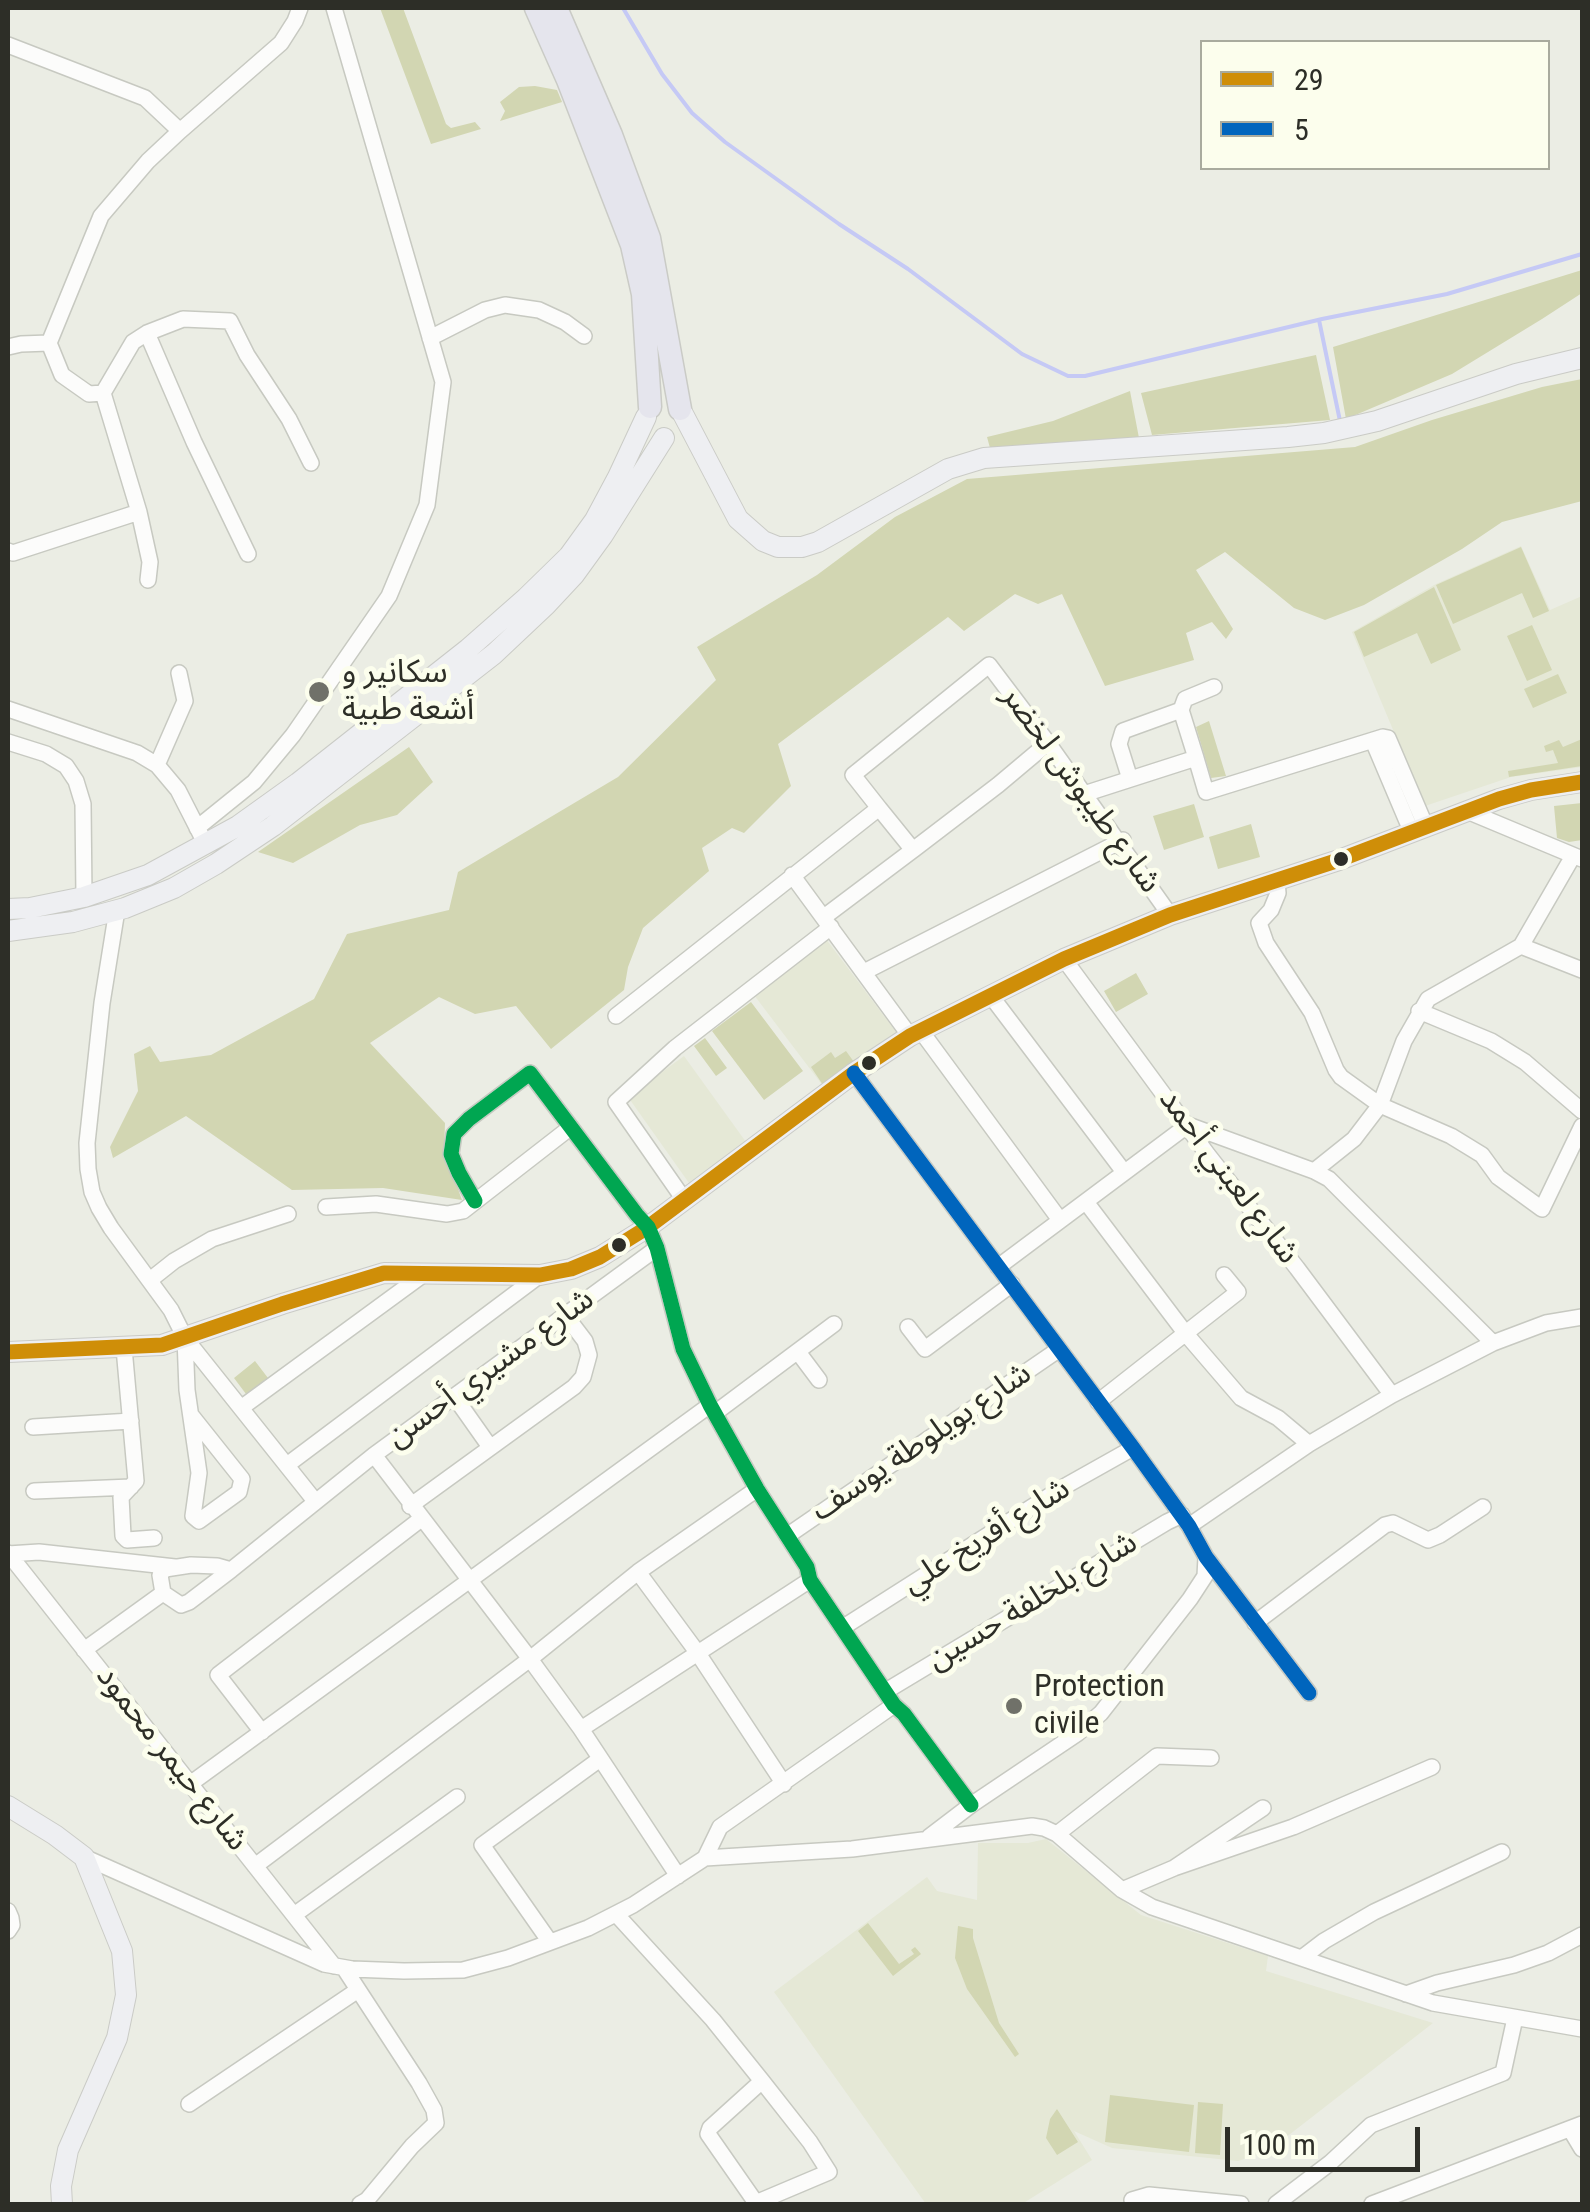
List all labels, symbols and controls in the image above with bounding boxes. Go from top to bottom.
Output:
legend [1200,40,1550,170]
text: 29 [1294,62,1324,97]
text: 5 [1294,112,1309,147]
place label: سكانير و أشعة طبية [342,655,474,730]
marker: سكانير و أشعة طبية [306,679,332,705]
street label: شارع طيبوش لخضر [992,679,1168,901]
unlabelled marker [1331,849,1351,869]
unlabelled marker [859,1053,879,1073]
street label: شارع لعبني أحمد [1150,1082,1306,1272]
unlabelled marker [609,1235,629,1255]
street label: شارع مشيري أحسن [380,1281,602,1457]
street label: شارع بويلوطة يوسف [805,1355,1039,1531]
street label: شارع أفريخ علي [896,1470,1078,1604]
street label: شارع بلخلفة حسين [921,1524,1145,1680]
street label: شارع حيمر محمود [87,1659,255,1859]
place label: Protection civile [1034,1669,1165,1744]
marker: Protection civile [1003,1695,1025,1717]
scale bar [1230,2107,1425,2169]
text: 100 m [1242,2127,1316,2162]

